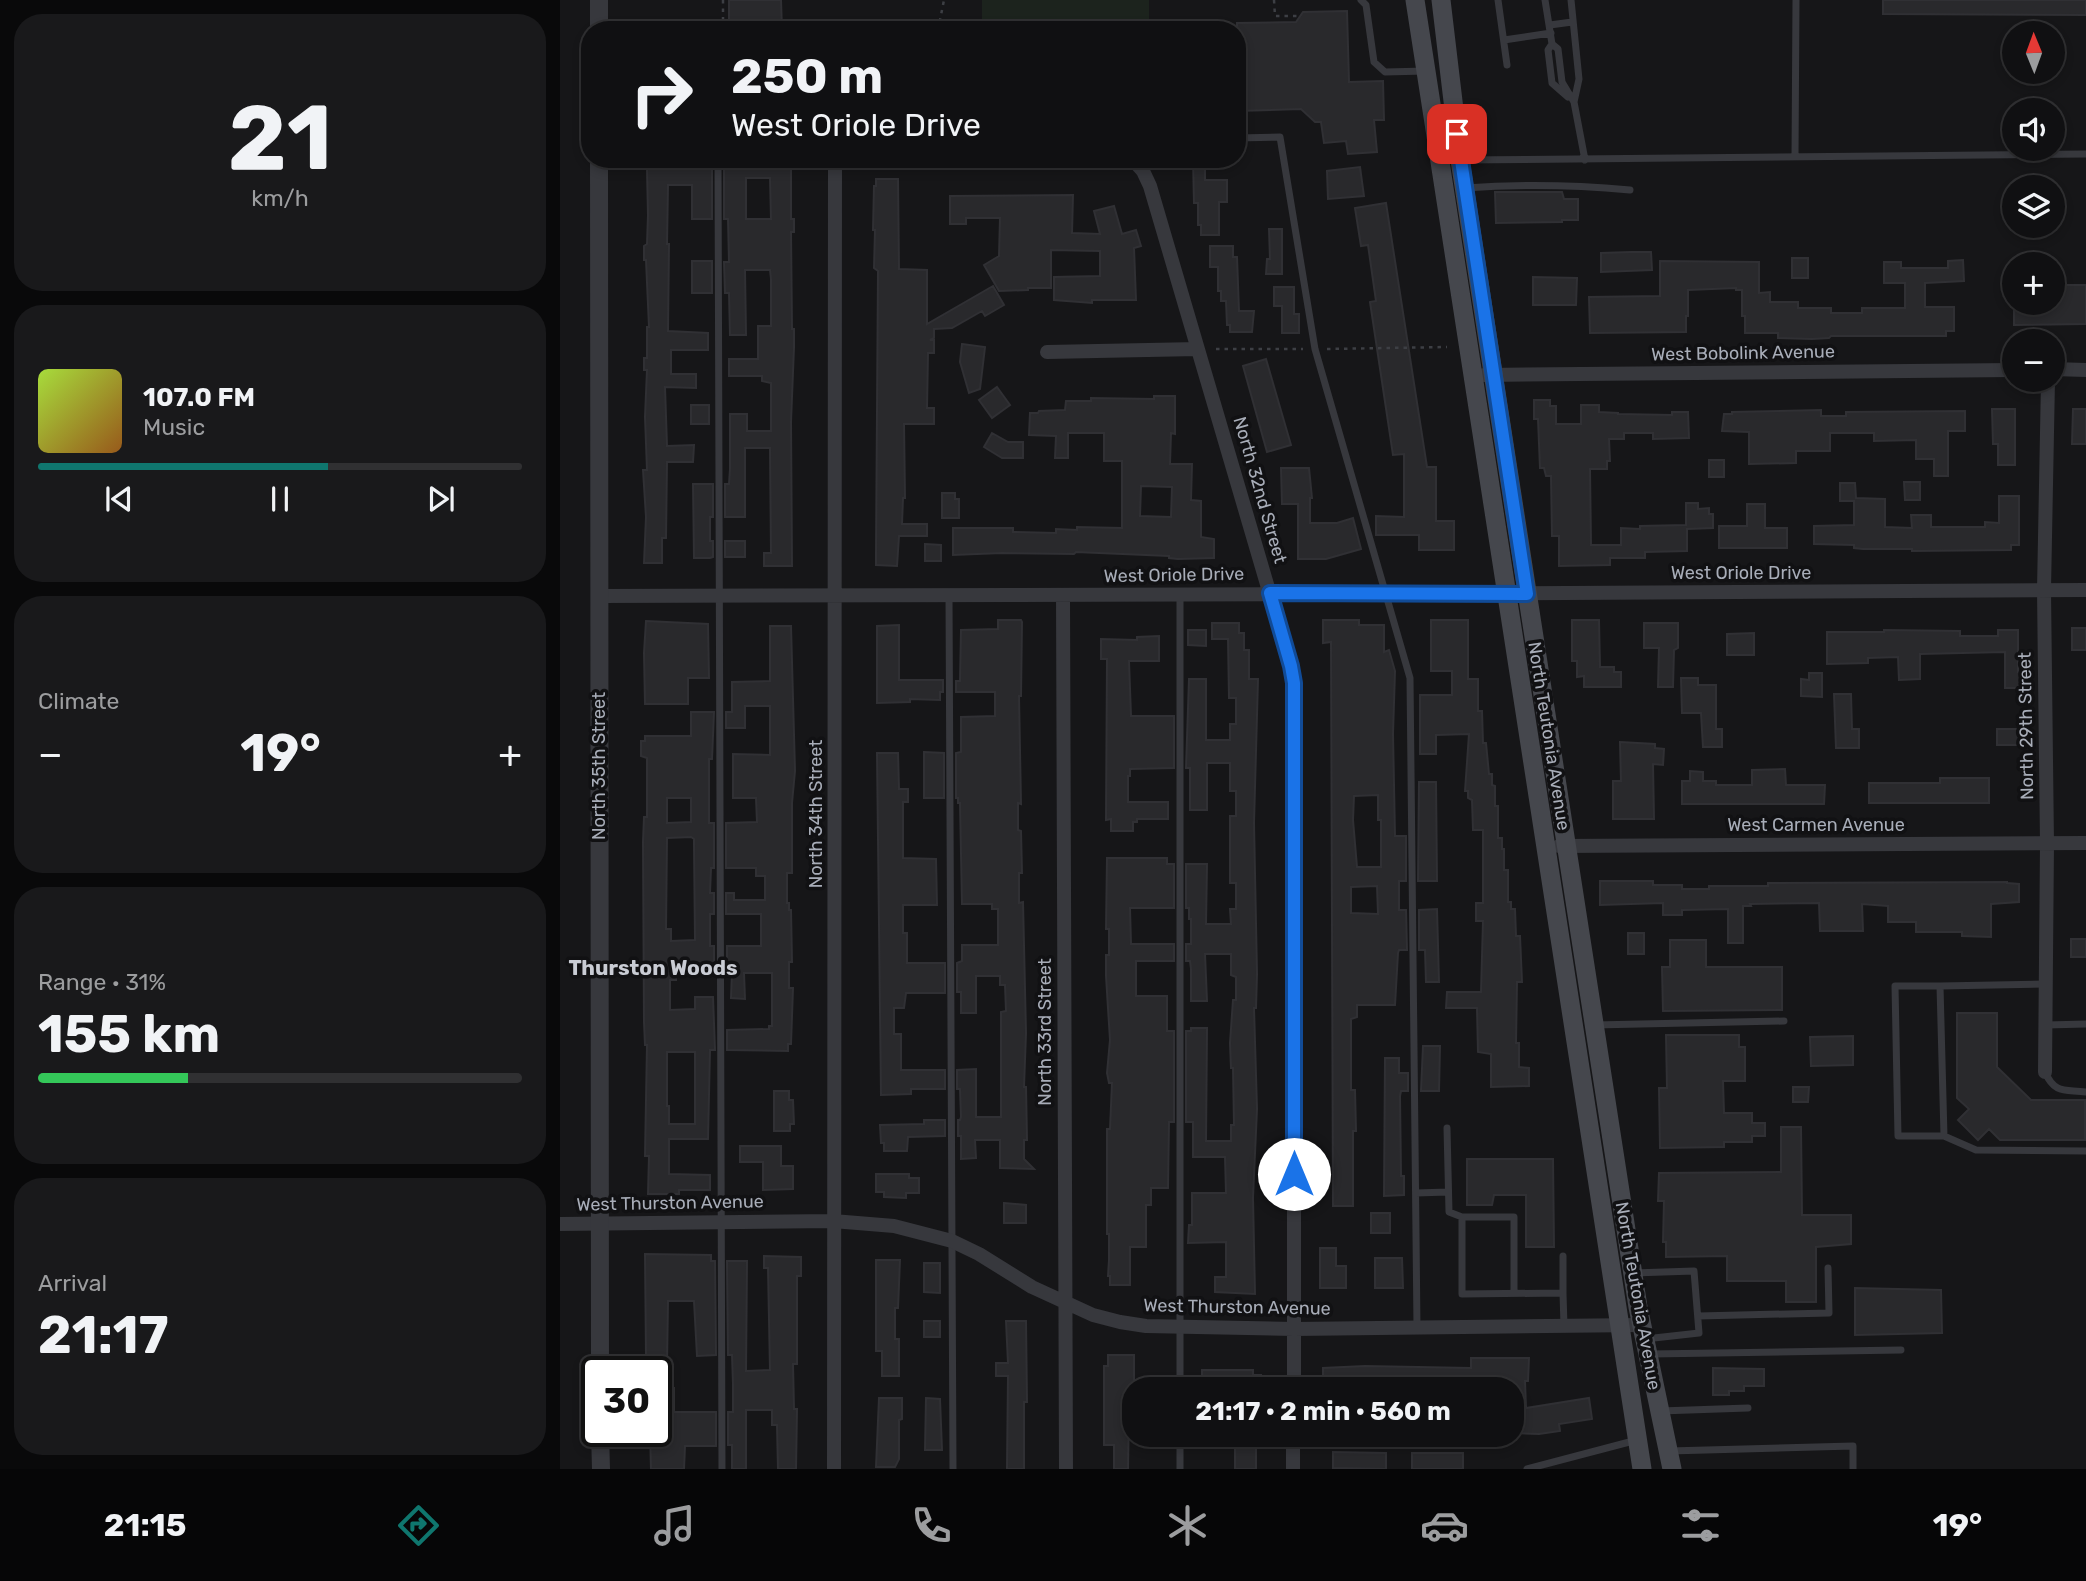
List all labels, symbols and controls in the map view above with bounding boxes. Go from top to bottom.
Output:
north arrow [2002,21,2065,84]
map controls [2002,21,2065,392]
text: 250 m [731,47,883,105]
icon: right [616,49,707,140]
text: 21 [228,84,332,192]
button: sound [2002,98,2065,161]
pin [1427,104,1487,164]
text: West Oriole Drive [731,106,981,144]
icon: arrive [1438,115,1476,153]
button: layers [2002,175,2065,238]
text: km/h [251,184,309,212]
button: + [2002,252,2065,315]
button: − [2002,329,2065,392]
street label: West Bobolink Avenue [1651,340,1835,366]
text: 107.0 FM [143,382,255,413]
text: Music [143,413,205,441]
street label: North 32nd Street [1229,414,1291,566]
icon: previous [100,480,138,518]
icon: pause [261,480,299,518]
icon: next [422,480,460,518]
street label: West Oriole Drive [1671,562,1811,584]
street label: West Oriole Drive [1103,563,1245,587]
street label: North Teutonia Avenue [1523,640,1575,832]
street label: North 29th Street [2014,652,2038,800]
text: Climate [38,687,119,715]
street label: North 35th Street [588,692,610,840]
text: 19° [240,722,321,784]
text: − [38,731,63,777]
text: + [498,731,522,777]
street label: North 34th Street [805,740,827,888]
street label: West Carmen Avenue [1727,814,1905,836]
district label: Thurston Woods [568,955,738,980]
street label: North 33rd Street [1034,958,1056,1106]
text: Range · 31% [38,968,166,996]
text: 155 km [38,1003,220,1065]
position arrow [1257,1137,1331,1211]
street label: West Thurston Avenue [576,1190,764,1216]
street label: North Teutonia Avenue [1611,1200,1665,1392]
text: Arrival [38,1269,107,1297]
street label: West Thurston Avenue [1143,1294,1331,1320]
text: 21:17 [38,1304,168,1366]
speed limit sign: 30 [581,1356,672,1447]
text: 21:17 · 2 min · 560 m [1195,1396,1451,1427]
icon: directions [394,1501,443,1550]
icon: music [650,1501,699,1550]
icon: phone [907,1501,956,1550]
icon: climate [1163,1501,1212,1550]
icon: car [1420,1501,1469,1550]
icon: filters [1676,1501,1725,1550]
text: 21:15 [104,1506,186,1544]
text: 19° [1933,1506,1982,1544]

